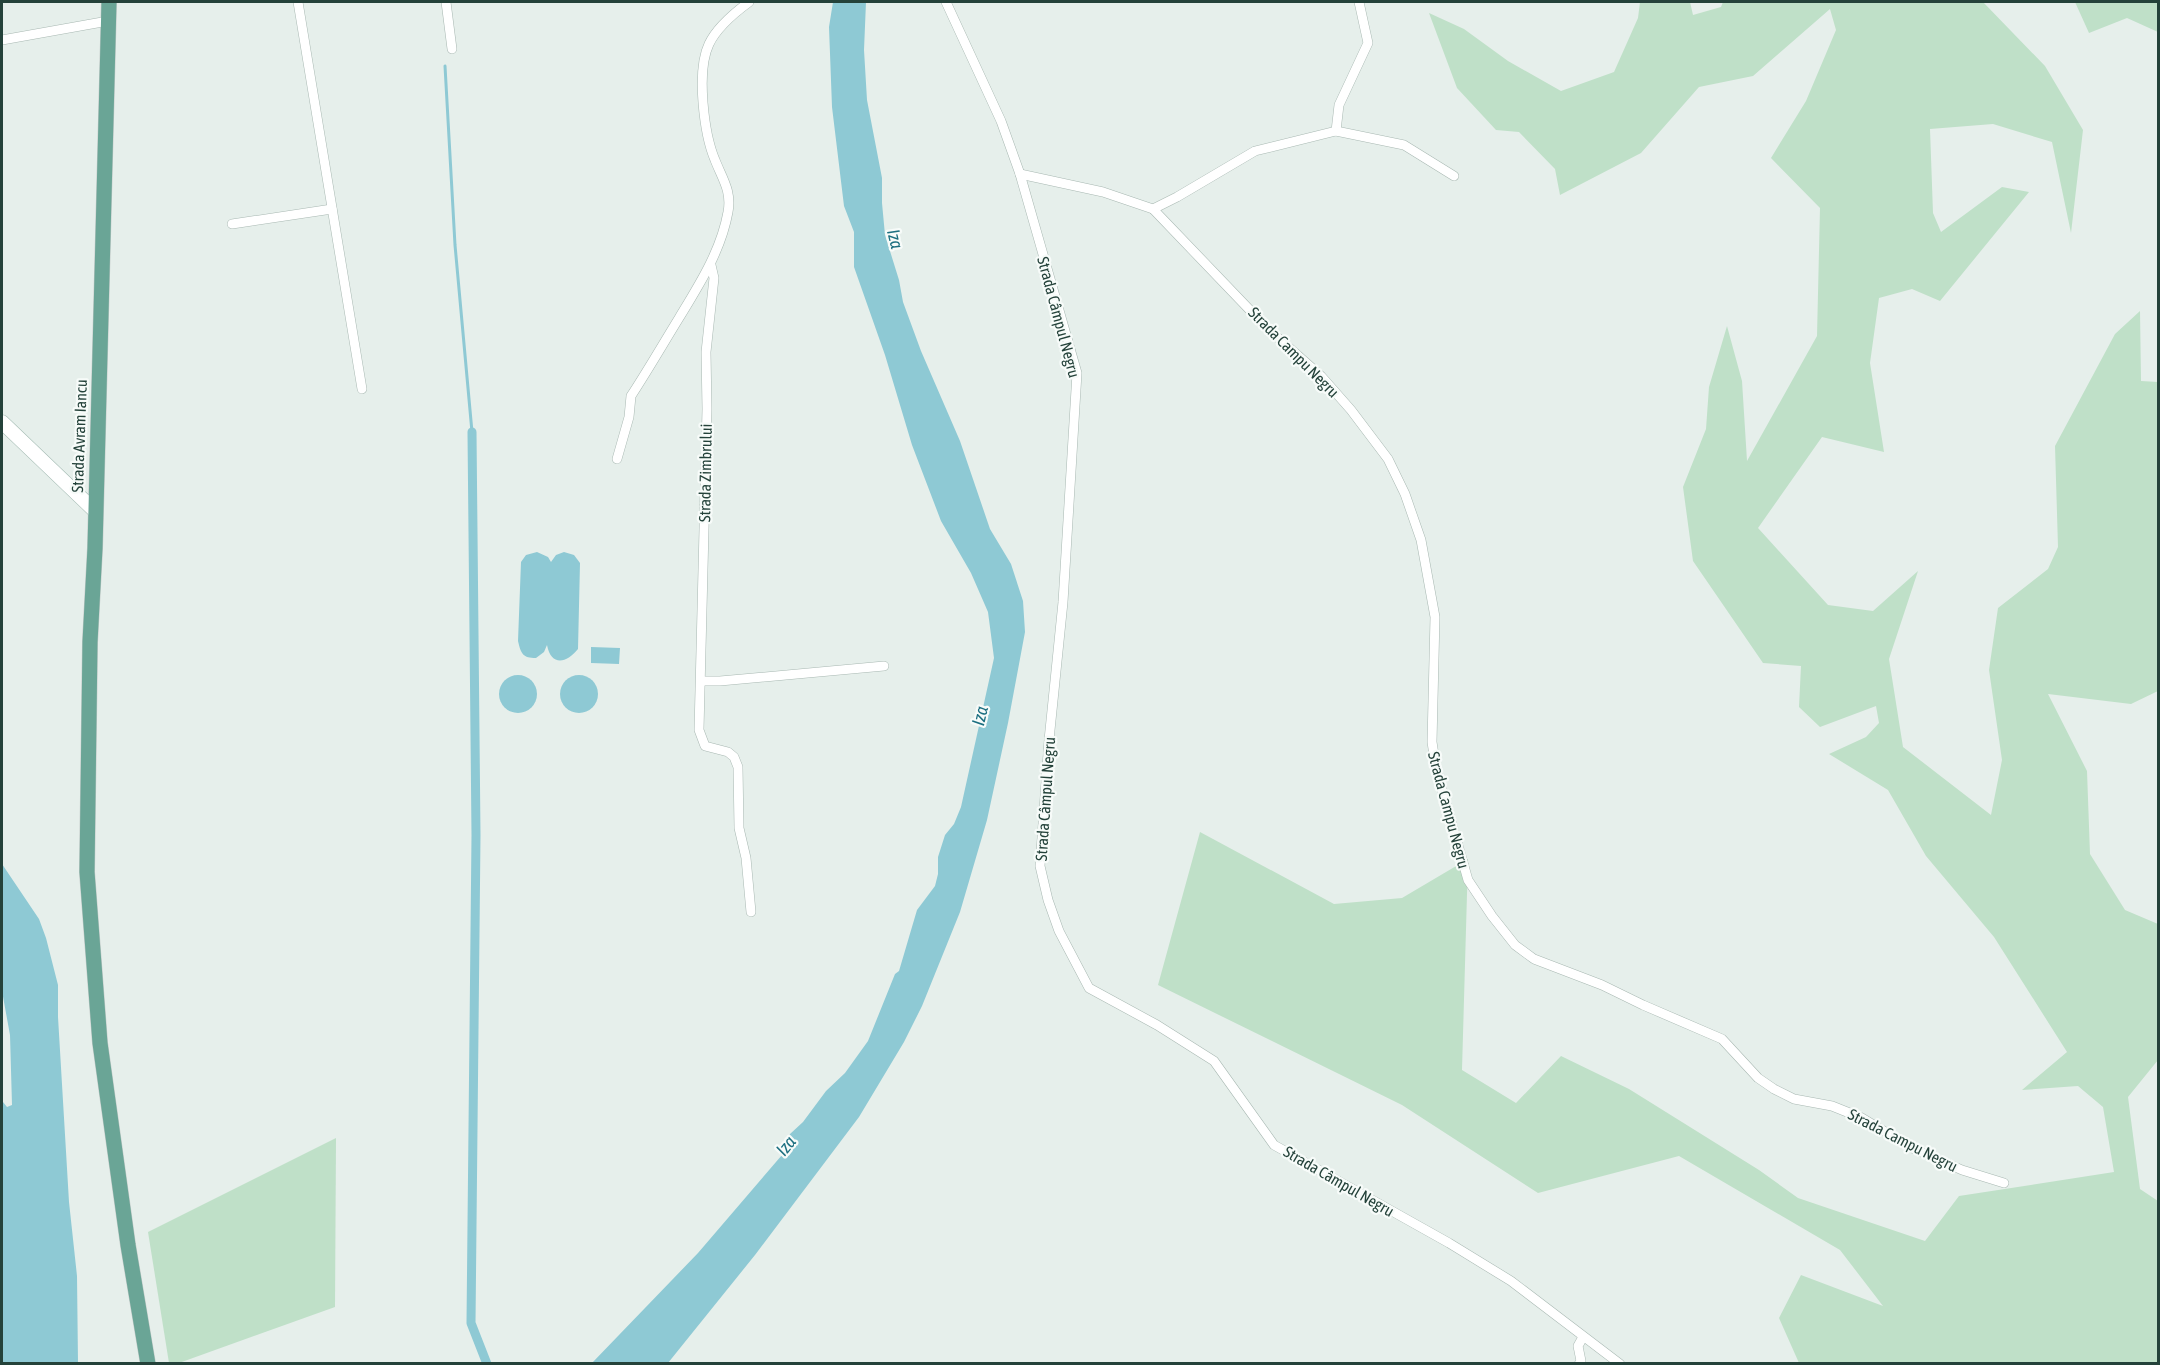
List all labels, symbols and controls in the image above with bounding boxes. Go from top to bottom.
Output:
water label: Iza [883,227,908,251]
street label: Strada Câmpul Negru [1033,255,1084,380]
street label: Strada Campu Negru [1244,303,1343,402]
street label: Strada Avram Iancu [68,379,90,493]
street label: Strada Zimbrului [695,424,715,522]
water label: Iza [967,704,992,728]
street label: Strada Câmpul Negru [1032,736,1059,862]
street label: Strada Campu Negru [1424,750,1473,871]
street label: Strada Campu Negru [1845,1105,1961,1176]
water label: Iza [771,1131,800,1160]
street label: Strada Câmpul Negru [1280,1142,1397,1221]

